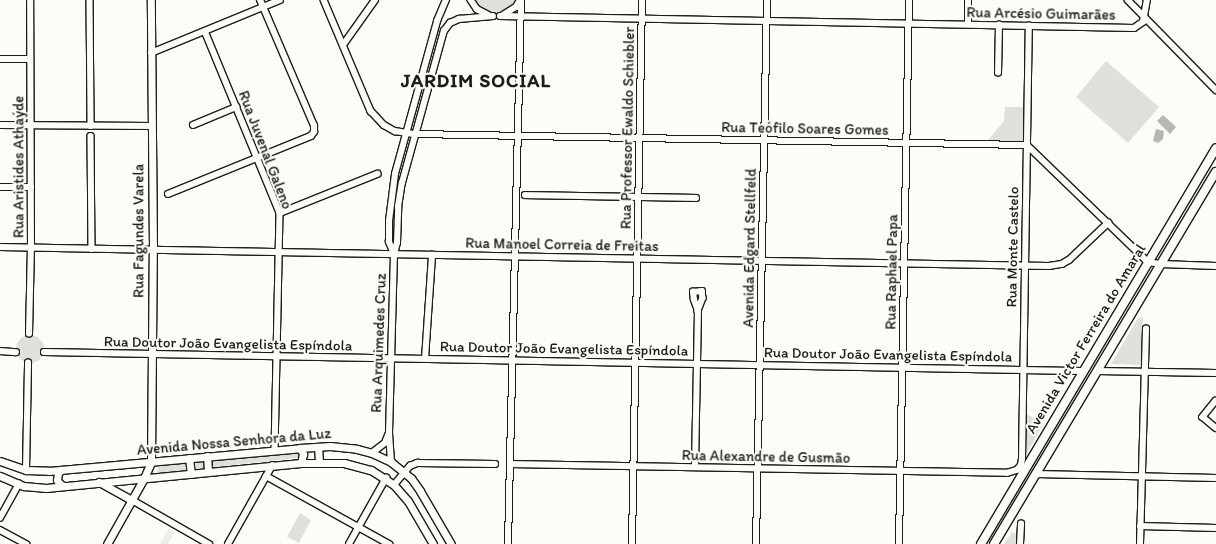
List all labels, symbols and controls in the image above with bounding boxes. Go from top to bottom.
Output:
street label: Rua Arcésio Guimarães [966,4,1116,24]
street label: Rua Professor Ewaldo Schiebler [617,27,639,229]
district label: JARDIM SOCIAL [403,70,549,92]
street label: Rua Juvenal Galeno [234,88,296,212]
street label: Rua Aristides Athaýde [10,96,28,238]
street label: Rua Teófilo Soares Gomes [722,119,888,139]
street label: Rua Fagundes Varela [130,164,148,298]
street label: Avenida Edgard Stellfeld [740,168,760,328]
street label: Rua Monte Castelo [1003,186,1023,308]
street label: Rua Raphael Papa [882,215,902,329]
street label: Rua Manoel Correia de Freitas [465,234,659,256]
street label: Avenida Victor Ferreira do Amaral [1022,241,1150,437]
street label: Rua Arquimedes Cruz [368,273,390,413]
street label: Rua Doutor João Evangelista Espíndola [103,333,353,355]
street label: Rua Doutor João Evangelista Espíndola [439,338,689,360]
street label: Rua Doutor João Evangelista Espíndola [763,344,1013,366]
street label: Avenida Nossa Senhora da Luz [136,425,332,459]
street label: Rua Alexandre de Gusmão [682,447,850,467]

